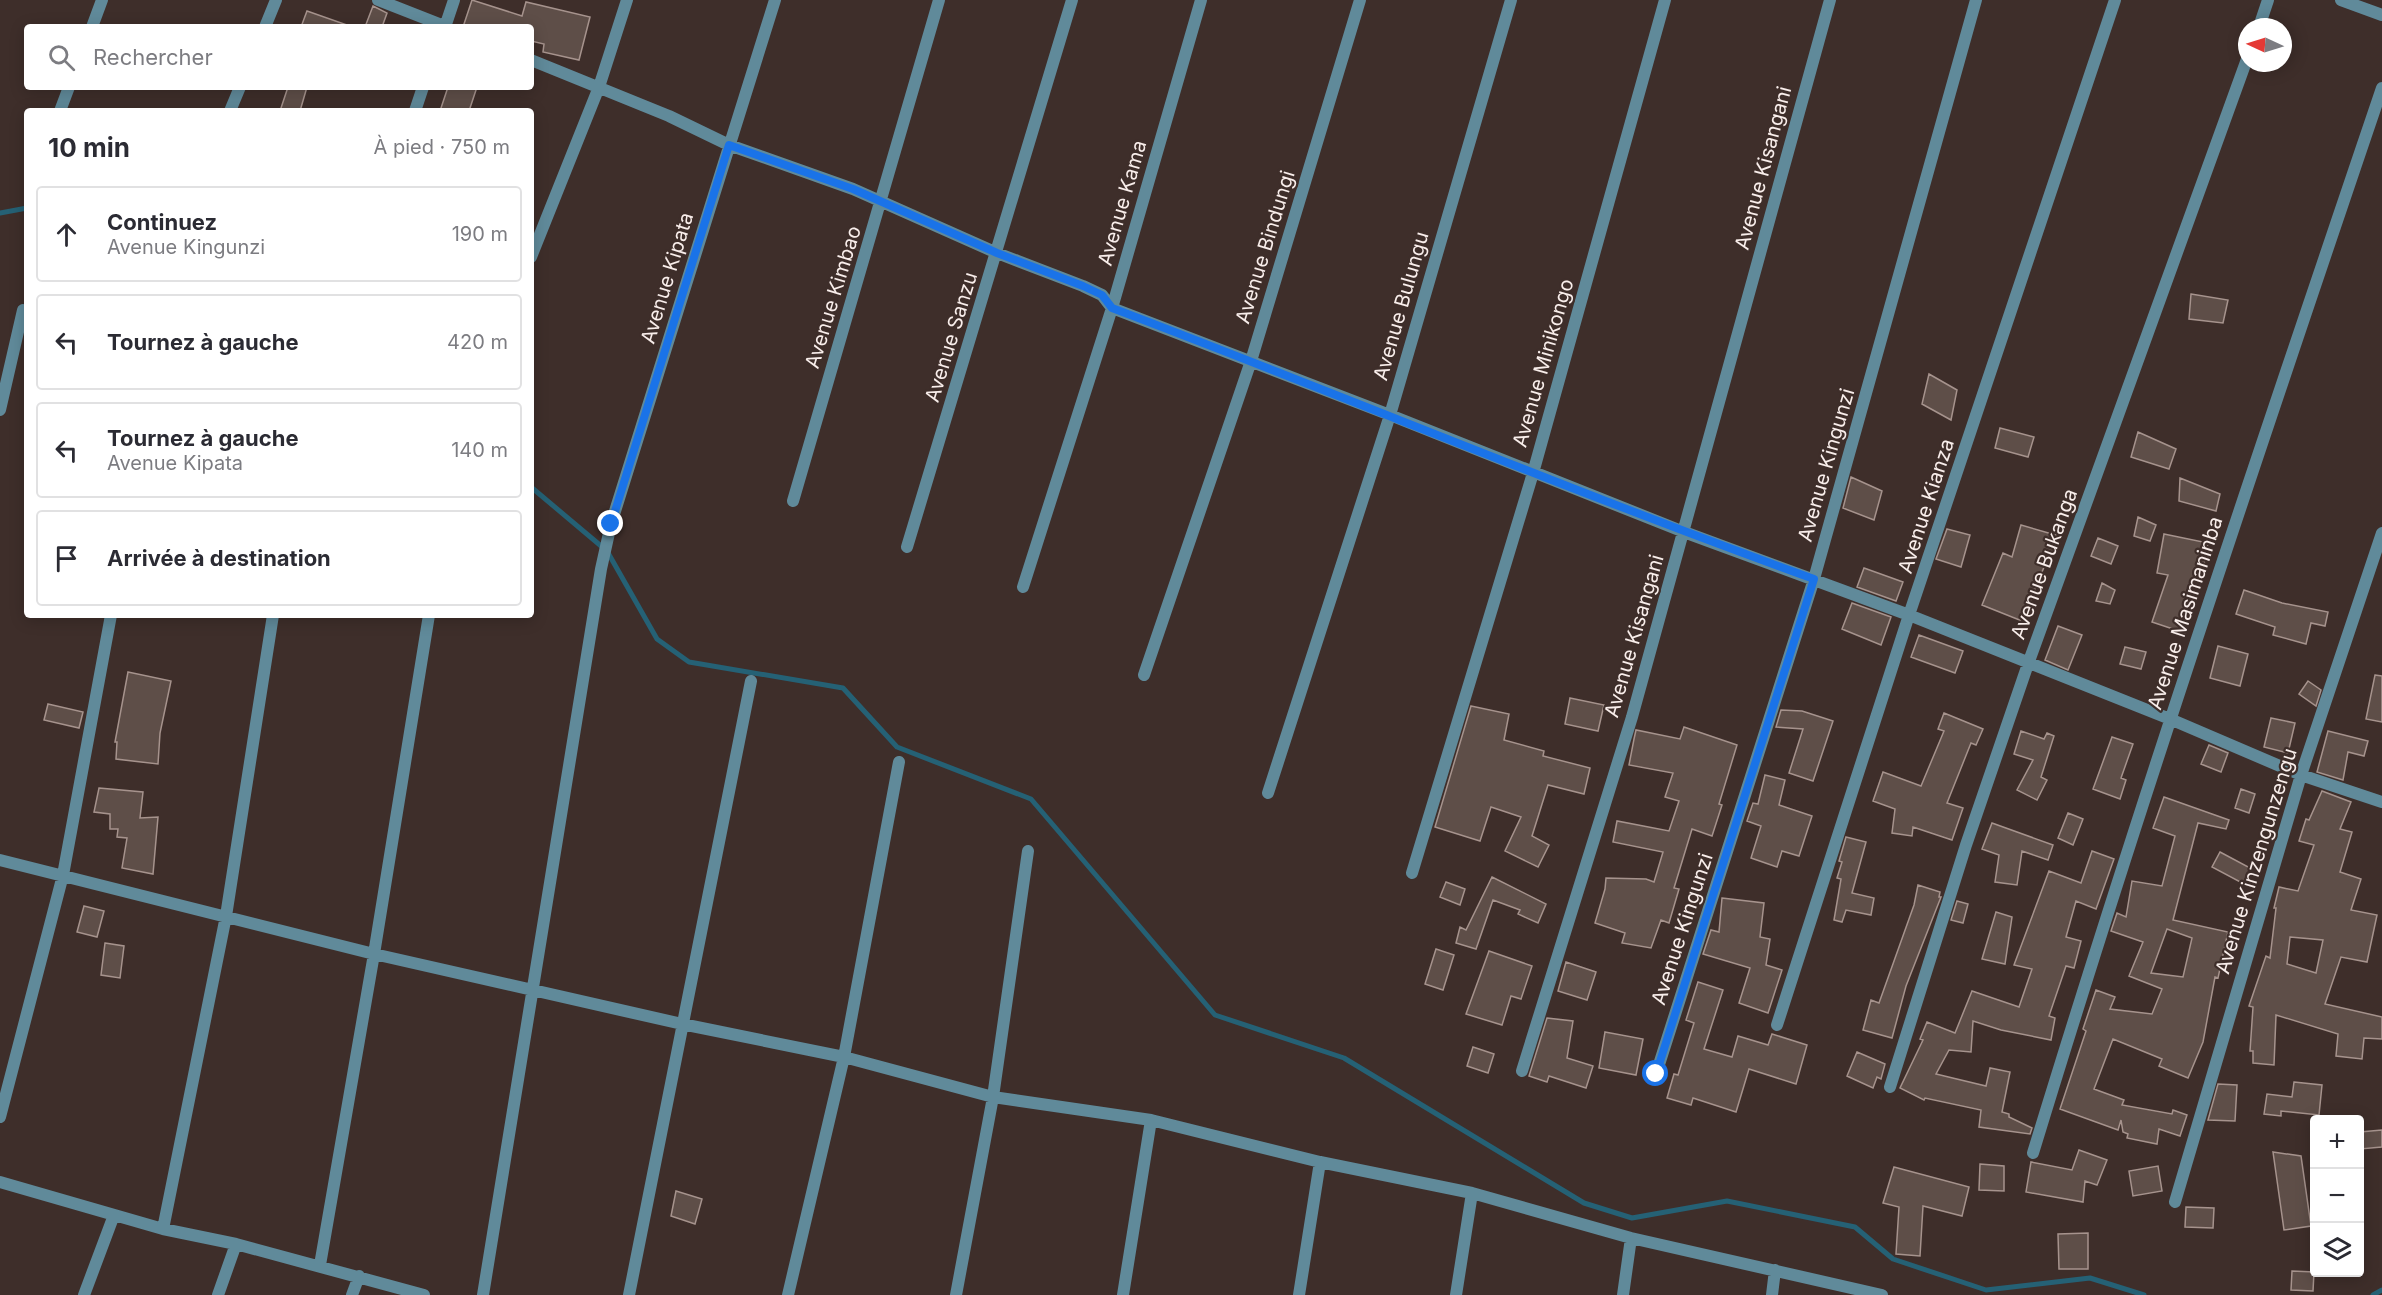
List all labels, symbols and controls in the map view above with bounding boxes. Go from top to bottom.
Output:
north arrow [2238,18,2292,72]
search box [24,24,534,90]
icon: search [45,41,78,74]
text: Rechercher [93,44,213,70]
street label: Avenue Kisangani [1730,84,1796,252]
text: 10 min [48,132,130,163]
text: À pied · 750 m [374,135,510,159]
street label: Avenue Kama [1093,138,1151,268]
street label: Avenue Bindungi [1230,168,1300,326]
text: Continuez [107,209,217,235]
street label: Avenue Kipata [636,209,698,347]
icon: ahead [50,218,83,251]
text: 190 m [452,222,508,246]
street label: Avenue Kimbao [800,223,866,371]
street label: Avenue Bulungu [1368,229,1434,383]
text: Avenue Kingunzi [107,235,265,259]
street label: Avenue Sanzu [920,269,982,405]
street label: Avenue Minikongo [1507,276,1579,450]
icon: left [50,326,83,359]
text: Tournez à gauche [107,329,299,355]
text: 420 m [447,330,508,354]
street label: Avenue Kingunzi [1793,386,1859,544]
text: Tournez à gauche [107,425,299,451]
icon: left [50,434,83,467]
street label: Avenue Kianza [1893,436,1959,576]
text: 140 m [451,438,508,462]
text: Avenue Kipata [107,451,243,475]
street label: Avenue Bukanga [2006,486,2082,642]
route end [597,510,623,536]
street label: Avenue Masimaninba [2142,513,2228,713]
icon: arrive [50,542,83,575]
text: Arrivée à destination [107,545,331,571]
street label: Avenue Kisangani [1599,552,1669,720]
street label: Avenue Kinzengunzengu [2210,745,2302,977]
street label: Avenue Kingunzi [1646,850,1718,1008]
route start [1642,1060,1668,1086]
map controls [2310,1115,2364,1277]
button: + [2310,1115,2364,1169]
button: − [2310,1169,2364,1223]
button: layers [2310,1223,2364,1277]

